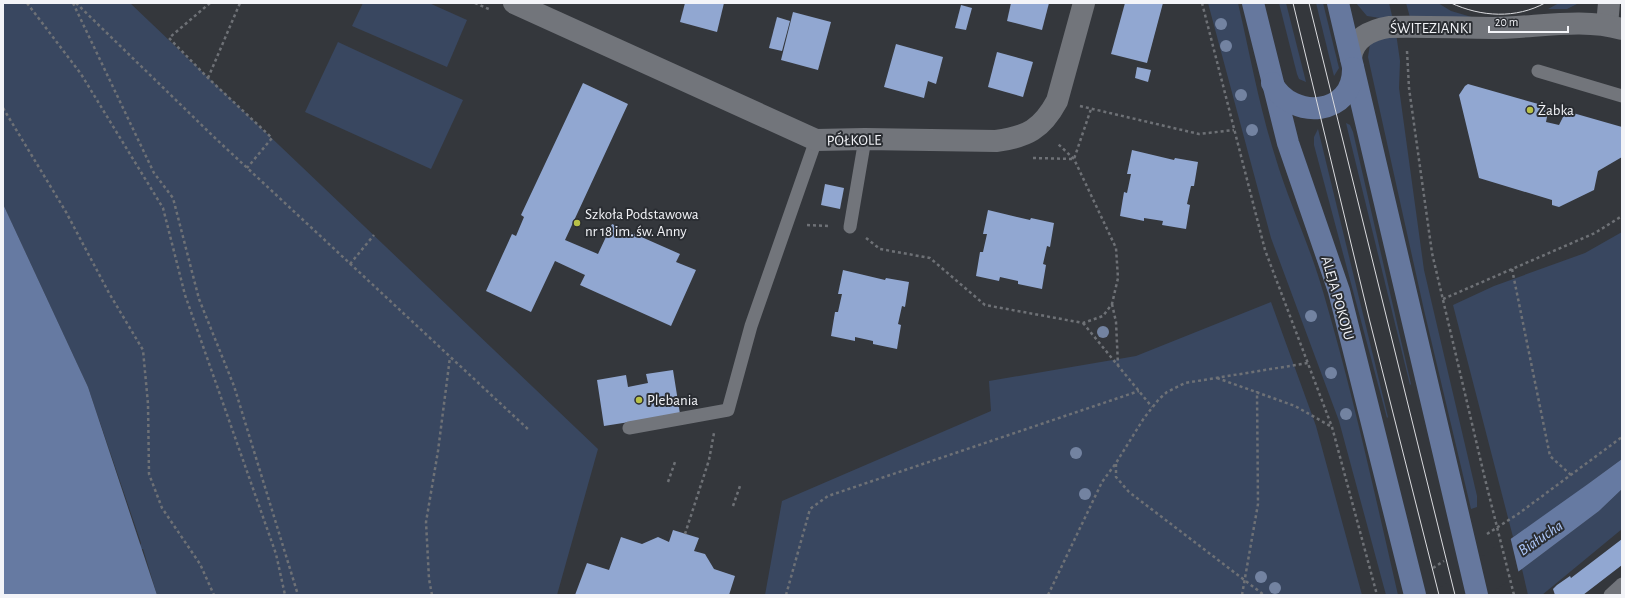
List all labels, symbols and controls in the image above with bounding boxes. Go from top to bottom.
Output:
scale bar [1489,8,1568,34]
text: 20 m [1495,16,1518,28]
street label: ŚWITEZIANKI [1390,19,1472,36]
place label: Żabka [1538,101,1574,118]
marker: Żabka [1525,105,1535,115]
street label: PÓŁKOLE [827,131,881,148]
place label: Szkoła Podstawowa nr 18 im. św. Anny [585,207,699,239]
marker: Szkoła Podstawowa nr 18 im. św. Anny [572,218,582,228]
street label: ALEJA POKOJU [1318,254,1357,342]
place label: Plebania [647,393,698,408]
marker: Plebania [634,395,644,405]
water label: Białucha [1515,517,1566,558]

